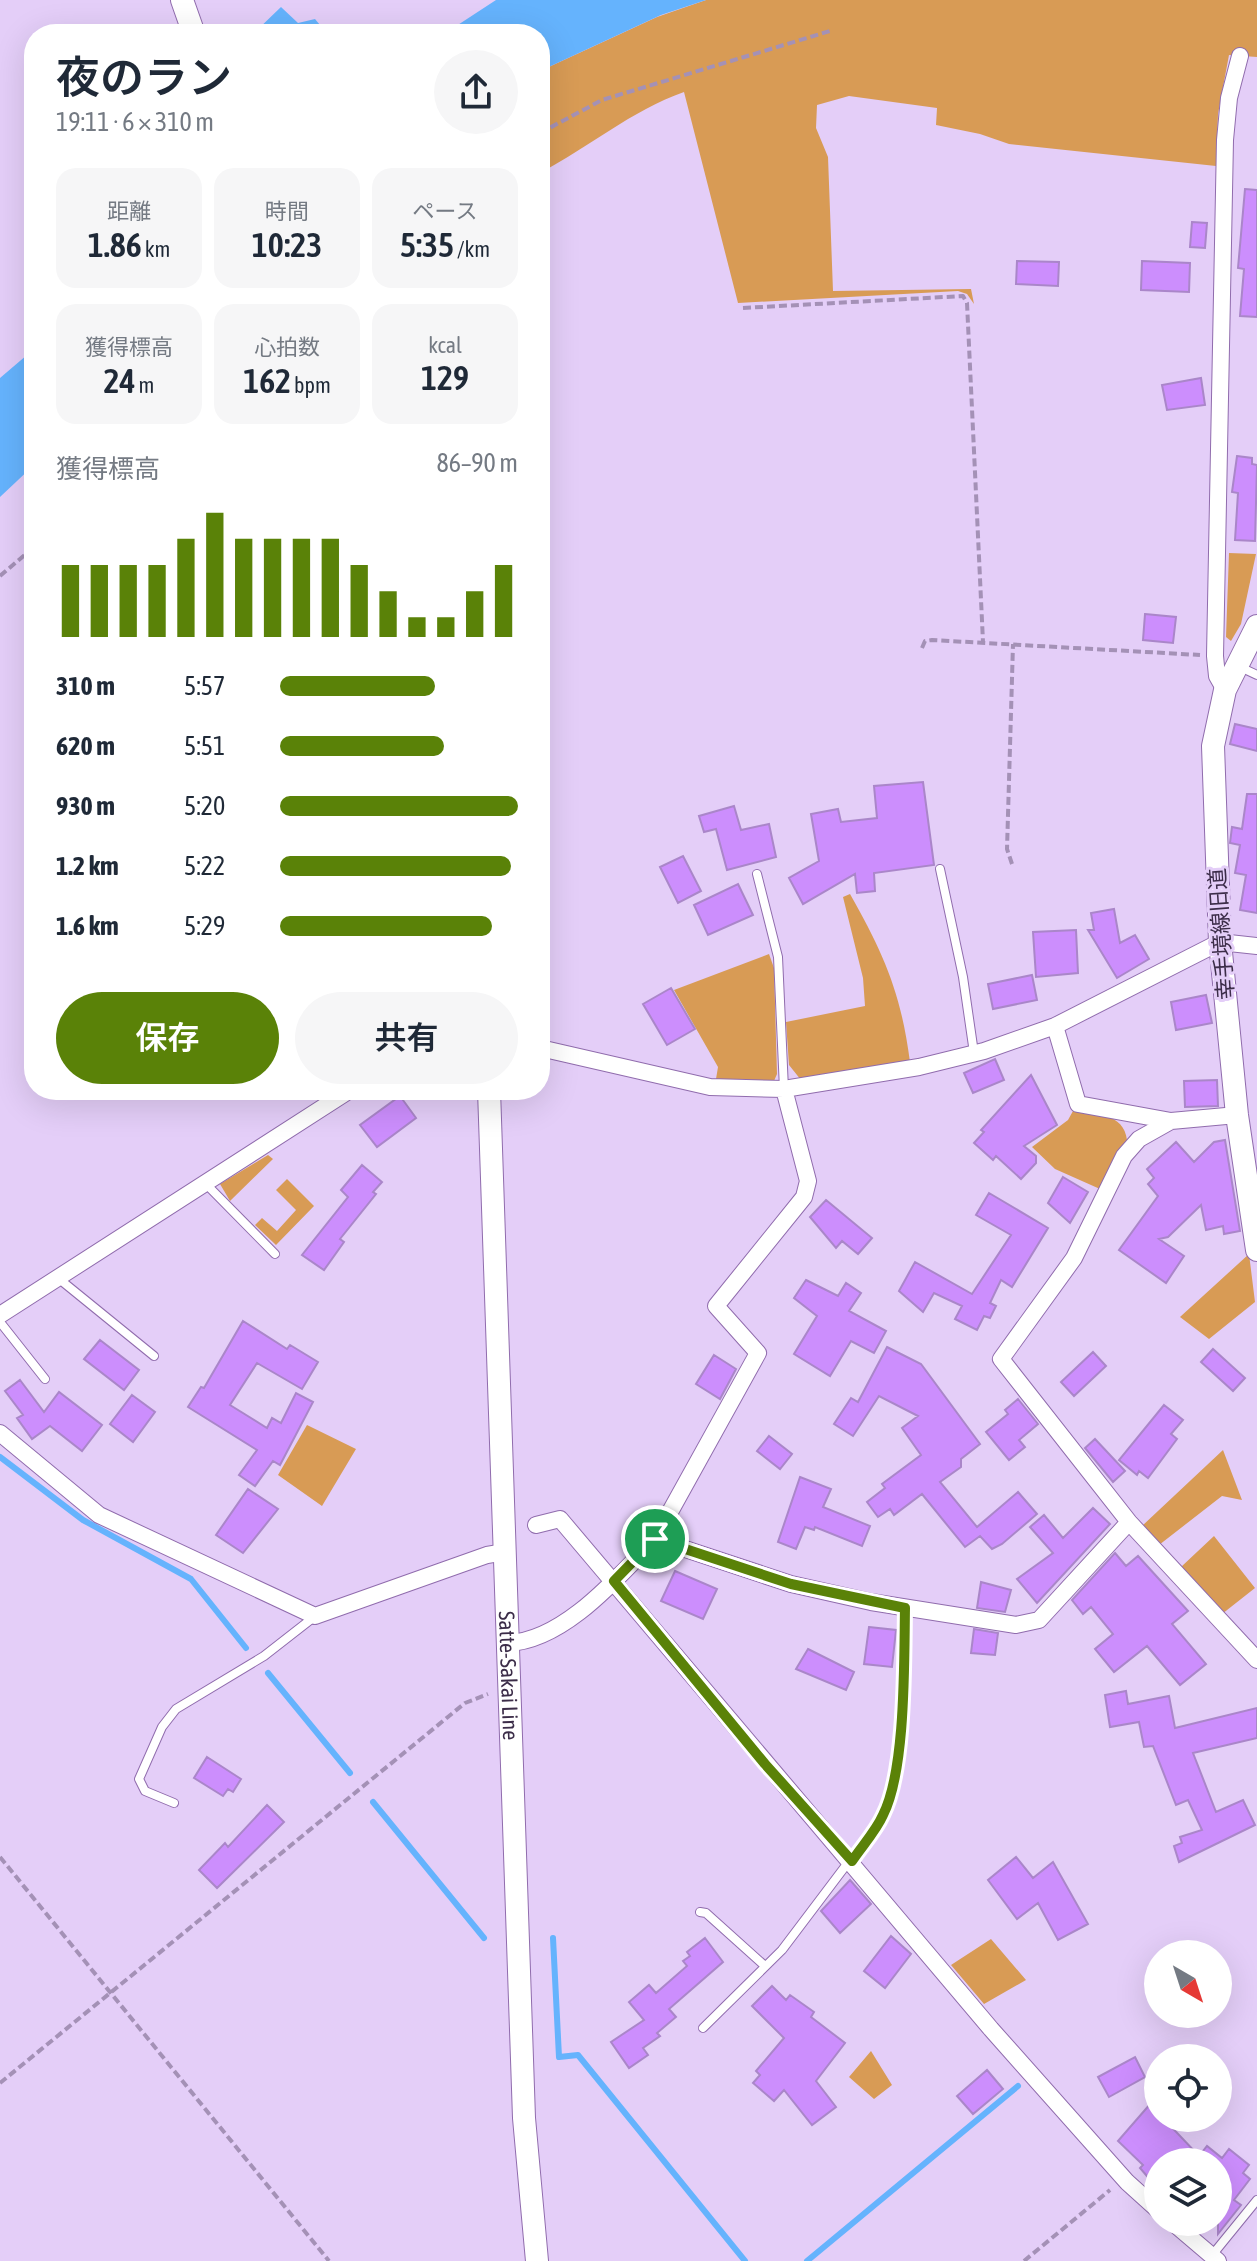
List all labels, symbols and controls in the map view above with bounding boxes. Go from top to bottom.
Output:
button: share [434,50,518,134]
text: 夜のラン [56,52,232,102]
text: 19:11 · 6 × 310 m [56,107,214,137]
text: 距離 [107,198,151,224]
text: 時間 [265,198,309,224]
text: ペース [413,198,477,224]
text: 1.86 [88,225,142,264]
text: 10:23 [252,225,322,264]
text: 5:35 [400,225,454,264]
text: km [142,236,170,262]
text: /km [454,236,490,262]
text: kcal [428,332,462,358]
text: 獲得標高 [85,334,173,360]
text: 心拍数 [254,334,320,360]
text: 129 [421,358,469,397]
text: 24 [104,361,136,400]
text: 162 [243,361,291,400]
text: m [136,372,154,398]
text: bpm [291,372,331,398]
text: 86–90 m [436,448,518,478]
text: 獲得標高 [56,454,160,484]
text: 310 m [56,671,115,701]
text: 5:57 [184,671,225,701]
text: 620 m [56,731,115,761]
text: 5:51 [184,731,225,761]
text: 930 m [56,791,115,821]
text: 5:20 [184,791,225,821]
text: 1.2 km [56,851,119,881]
text: 5:22 [184,851,225,881]
street label: 幸手境線旧道 [1203,867,1239,1001]
text: 1.6 km [56,911,119,941]
text: 5:29 [184,911,225,941]
button: 保存 [56,992,279,1084]
button: 共有 [295,992,518,1084]
pin [621,1505,689,1573]
icon: arrive [633,1517,677,1561]
street label: Satte-Sakai Line [494,1611,524,1741]
north arrow [1144,1940,1232,2028]
map controls [1144,1940,1232,2236]
button: locate [1144,2044,1232,2132]
button: layers [1144,2148,1232,2236]

